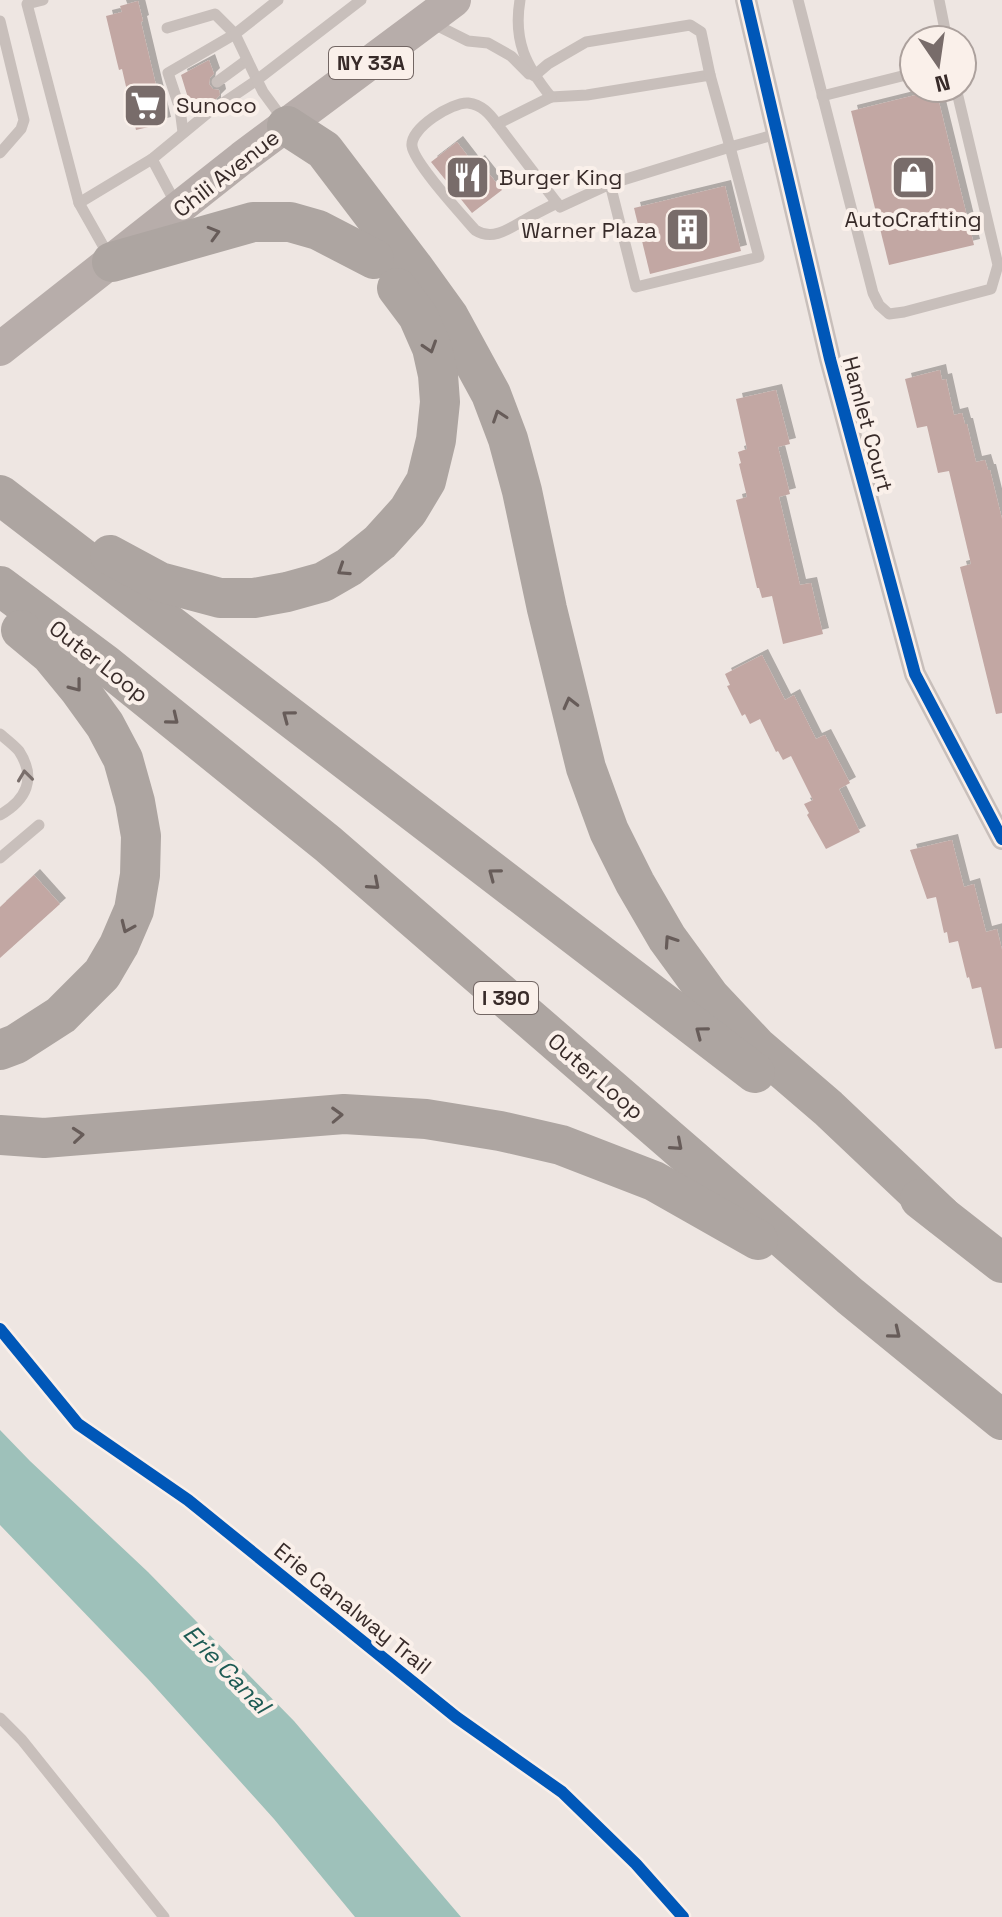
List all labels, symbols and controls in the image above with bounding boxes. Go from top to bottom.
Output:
north arrow [898,24,978,104]
road number: NY 33A [329,47,413,79]
text: N [932,68,953,99]
supermarket icon: Sunoco [121,81,169,129]
place label: Sunoco [176,91,257,119]
street label: Chili Avenue [167,123,285,223]
restaurant icon: Burger King [444,153,492,201]
shop icon: AutoCrafting [889,154,937,202]
place label: Burger King [499,163,622,191]
place label: AutoCrafting [844,205,982,233]
building icon: Warner Plaza [664,206,712,254]
place label: Warner Plaza [521,216,657,244]
one-way arrow [207,226,221,242]
one-way arrow [421,339,437,353]
street label: Hamlet Court [836,353,900,495]
one-way arrow [493,410,509,424]
one-way arrow [337,561,352,576]
street label: Outer Loop [44,614,154,708]
one-way arrow [66,677,80,692]
one-way arrow [562,697,579,711]
one-way arrow [164,709,178,724]
one-way arrow [282,711,297,725]
one-way arrow [17,769,34,782]
one-way arrow [489,869,503,883]
one-way arrow [365,874,379,889]
one-way arrow [120,919,136,933]
one-way arrow [665,936,680,950]
road number: I 390 [474,982,538,1014]
street label: Outer Loop [542,1027,650,1125]
one-way arrow [695,1027,710,1041]
one-way arrow [331,1107,344,1124]
one-way arrow [72,1127,85,1144]
one-way arrow [667,1136,682,1150]
one-way arrow [886,1323,900,1338]
street label: Erie Canalway Trail [269,1536,437,1680]
water label: Erie Canal [177,1618,279,1722]

